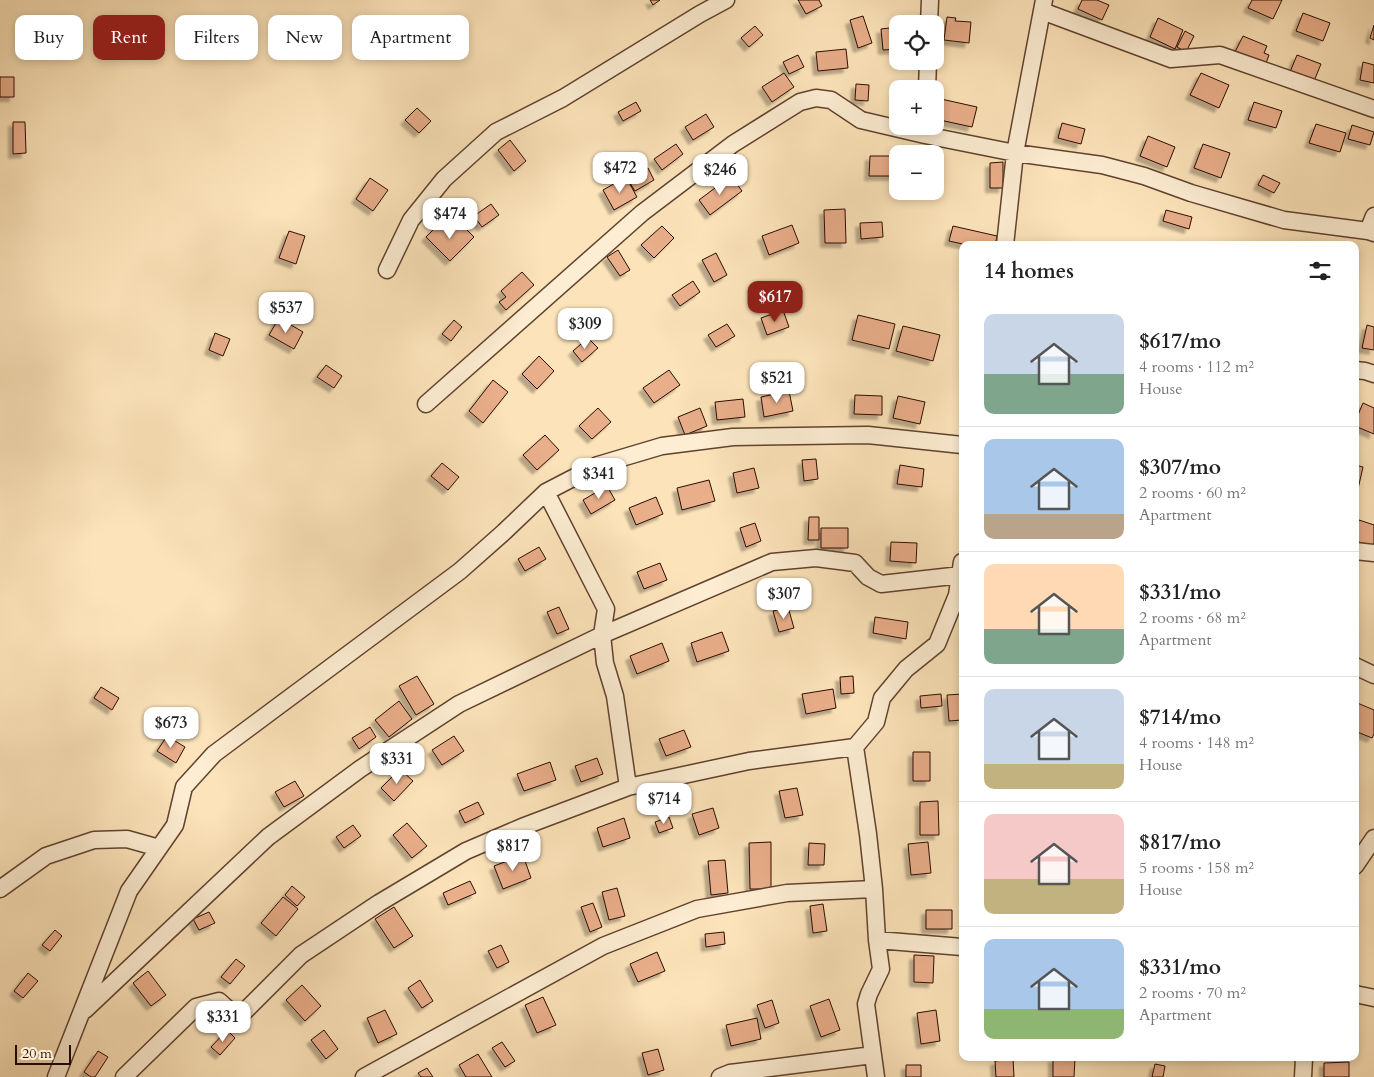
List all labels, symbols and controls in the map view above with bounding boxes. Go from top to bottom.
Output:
chip: Buy [15,15,83,60]
chip: Rent [93,15,165,60]
chip: Filters [175,15,258,60]
chip: New [268,15,342,60]
chip: Apartment [352,15,469,60]
map controls [889,15,944,200]
button: locate [889,15,944,70]
button: + [889,80,944,135]
button: − [889,145,944,200]
pin: $472 [590,152,650,194]
pin: $246 [690,154,750,196]
text: $472 [604,157,636,179]
text: $246 [704,159,736,181]
pin: $474 [420,198,480,240]
text: $474 [434,203,466,225]
text: 14 homes [984,257,1074,286]
icon: filters [1306,257,1334,285]
pin: $617 [745,280,805,323]
text: $617 [759,286,791,308]
pin: $537 [256,292,316,334]
text: $537 [270,297,302,319]
pin: $309 [555,308,615,350]
text: $309 [569,313,601,335]
text: $617/mo [1139,327,1221,356]
icon: home [1024,334,1084,394]
text: 4 rooms · 112 m² [1139,356,1254,378]
pin: $521 [747,362,807,404]
text: $521 [761,367,793,389]
text: House [1139,378,1182,400]
text: $307/mo [1139,453,1221,482]
pin: $341 [569,458,629,500]
icon: home [1024,459,1084,519]
text: $341 [583,463,615,485]
text: 2 rooms · 60 m² [1139,482,1246,504]
text: Apartment [1139,504,1212,526]
pin: $307 [754,578,814,620]
text: $331/mo [1139,578,1221,607]
text: $307 [768,583,800,605]
icon: home [1024,584,1084,644]
text: 2 rooms · 68 m² [1139,607,1246,629]
text: Apartment [1139,629,1212,651]
text: $714/mo [1139,703,1221,732]
pin: $673 [141,706,201,749]
icon: home [1024,709,1084,769]
text: $673 [155,712,187,734]
text: 4 rooms · 148 m² [1139,732,1254,754]
pin: $331 [367,742,427,785]
text: $331 [381,748,413,770]
text: House [1139,754,1182,776]
pin: $714 [634,782,694,825]
text: $714 [648,788,680,810]
text: $817/mo [1139,828,1221,857]
pin: $817 [483,830,543,872]
icon: home [1024,834,1084,894]
text: $817 [497,835,529,857]
text: 5 rooms · 158 m² [1139,857,1254,879]
text: House [1139,879,1182,901]
text: $331/mo [1139,953,1221,982]
icon: home [1024,959,1084,1019]
text: 2 rooms · 70 m² [1139,982,1246,1004]
pin: $331 [193,1000,253,1043]
text: Apartment [1139,1004,1212,1026]
text: $331 [207,1006,239,1028]
scale bar [15,1042,71,1065]
text: 20 m [22,1044,52,1063]

